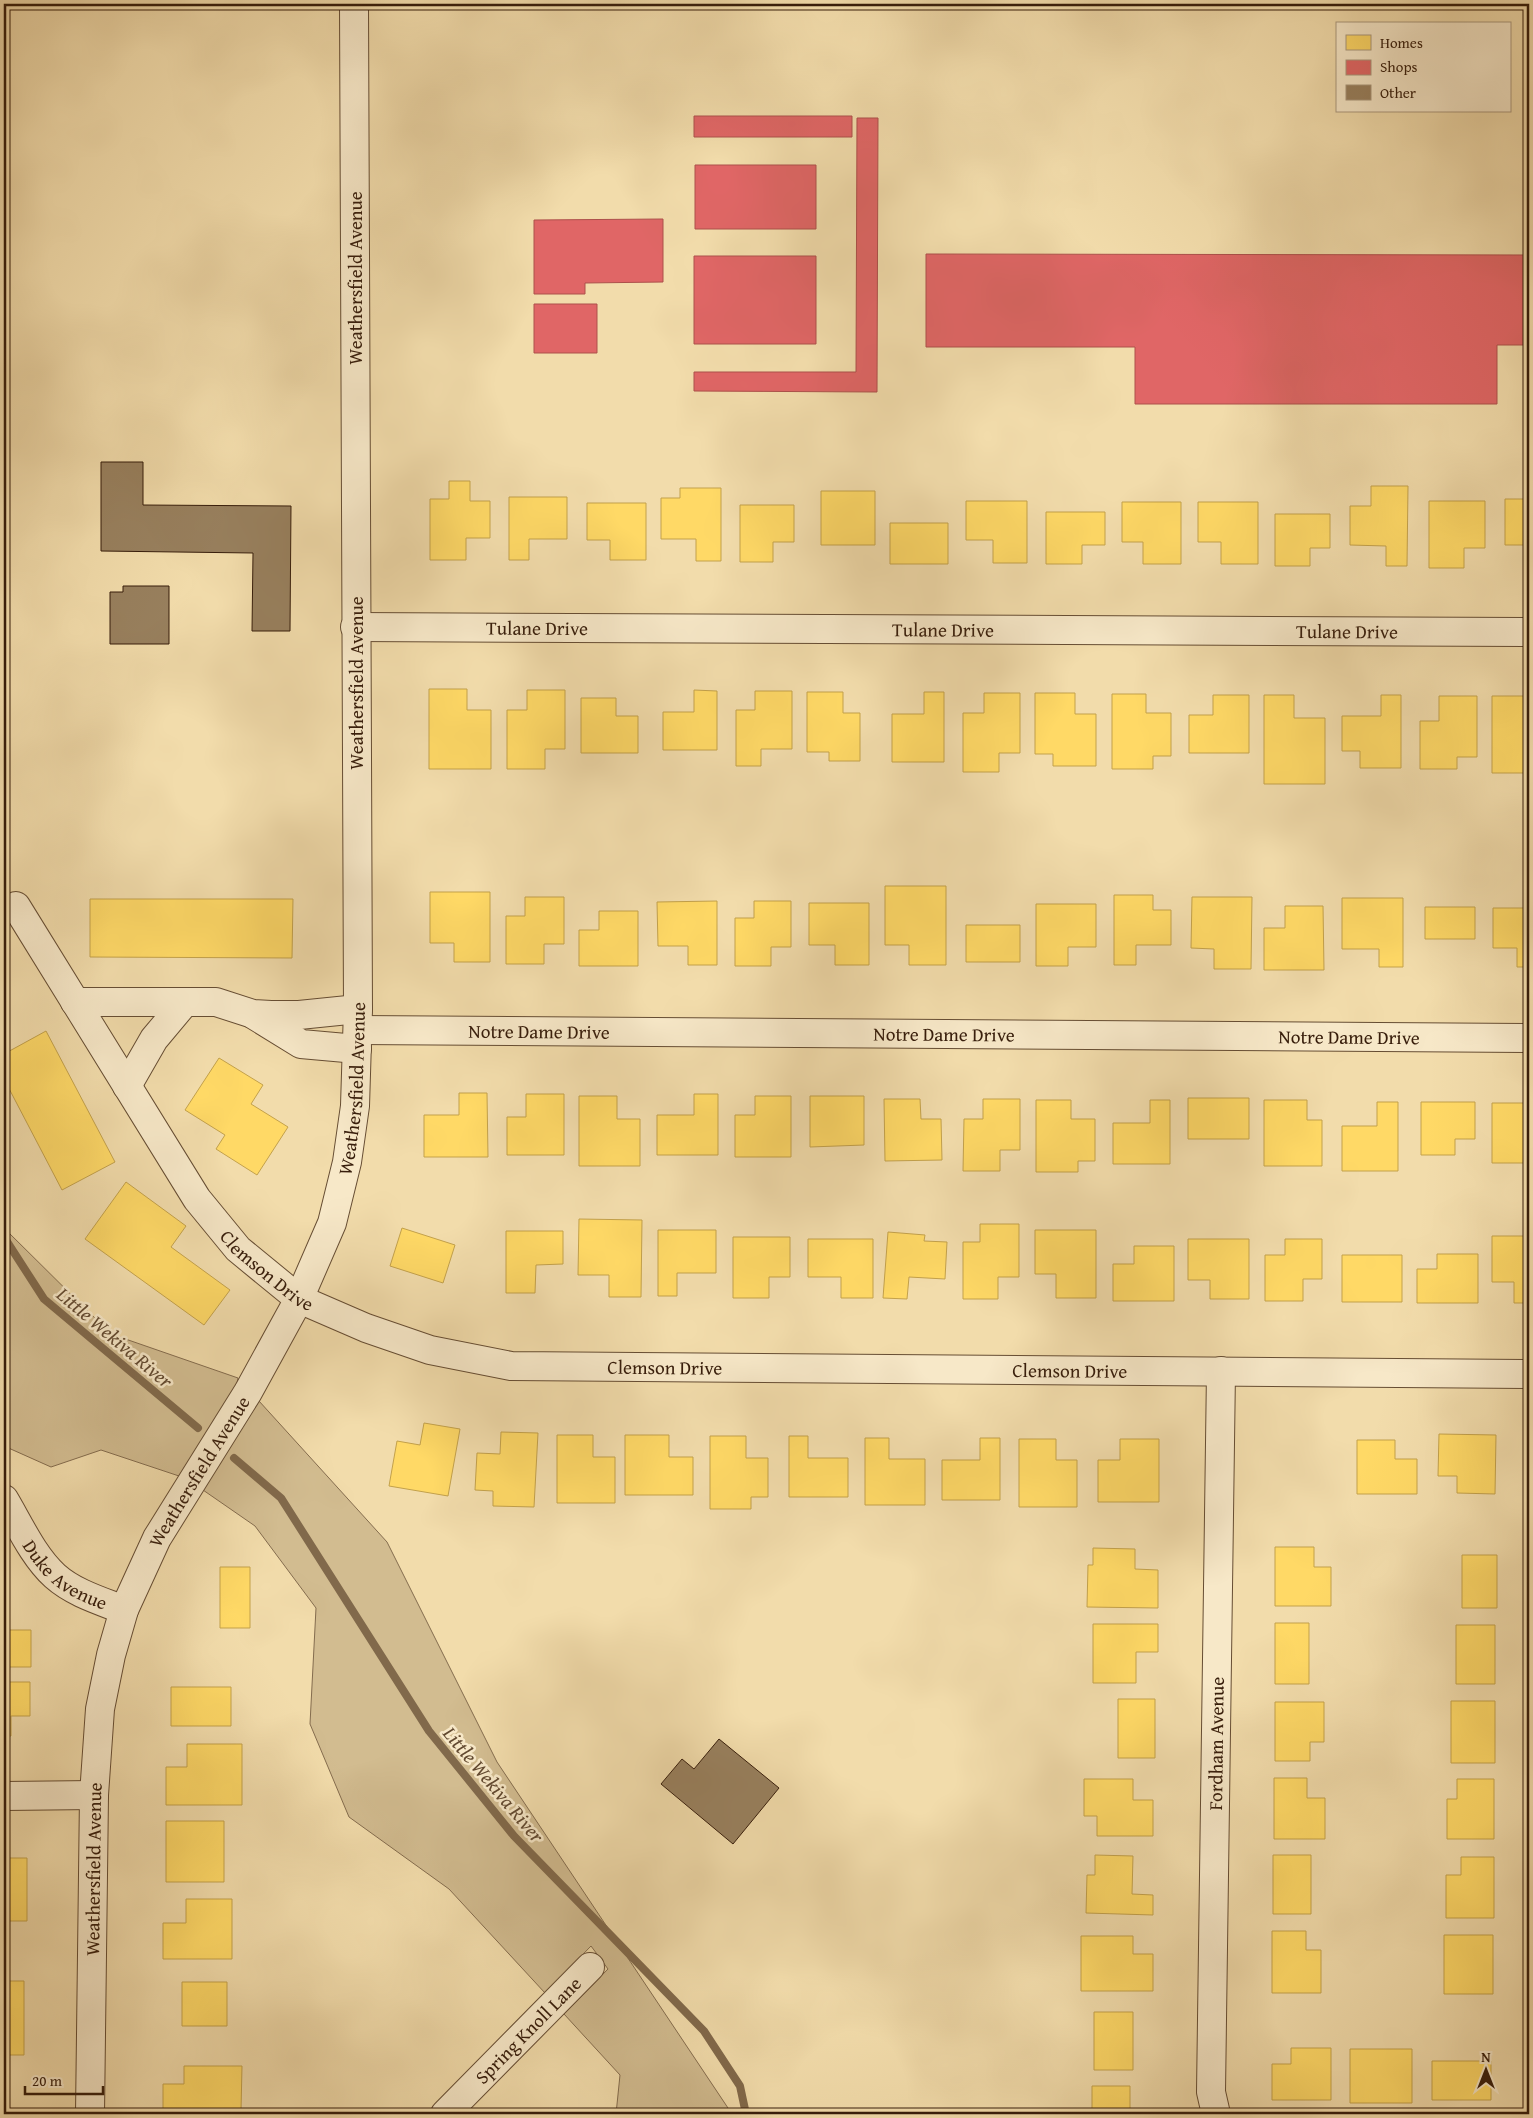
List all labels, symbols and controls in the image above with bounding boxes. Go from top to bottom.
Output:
legend [1336,22,1510,112]
text: Homes [1380,32,1423,53]
text: Shops [1380,56,1417,77]
text: Other [1380,82,1416,103]
street label: Weathersfield Avenue [341,191,369,365]
street label: Weathersfield Avenue [342,596,370,770]
street label: Tulane Drive [486,614,588,642]
street label: Tulane Drive [892,615,994,644]
street label: Tulane Drive [1296,617,1398,645]
street label: Weathersfield Avenue [330,1002,372,1178]
street label: Notre Dame Drive [468,1017,610,1046]
street label: Notre Dame Drive [873,1020,1015,1048]
street label: Notre Dame Drive [1278,1022,1420,1051]
street label: Clemson Drive [214,1223,318,1318]
water label: Little Wekiva River [50,1279,180,1395]
street label: Clemson Drive [607,1353,722,1382]
street label: Clemson Drive [1012,1356,1127,1385]
street label: Weathersfield Avenue [141,1390,256,1551]
street label: Duke Avenue [16,1534,112,1616]
street label: Fordham Avenue [1201,1676,1231,1811]
water label: Little Wekiva River [436,1719,552,1849]
street label: Weathersfield Avenue [78,1781,109,1956]
street label: Spring Knoll Lane [468,1970,588,2090]
north arrow [1460,2046,1510,2096]
text: N [1481,2047,1491,2067]
scale bar [25,2063,102,2095]
text: 20 m [32,2070,63,2091]

